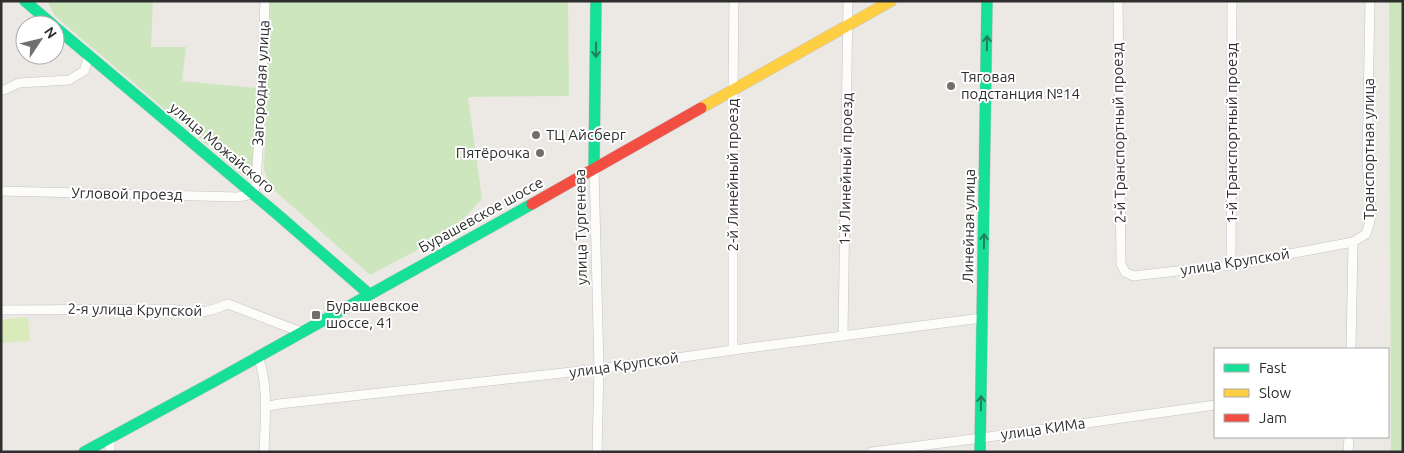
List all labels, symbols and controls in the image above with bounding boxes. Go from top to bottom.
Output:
north arrow [15,15,65,65]
street label: Загородная улица [249,19,272,146]
text: N [41,24,60,41]
one-way arrow [982,35,992,52]
one-way arrow [591,42,601,58]
street label: 2-й Транспортный проезд [1108,42,1129,224]
street label: 1-й Транспортный проезд [1223,42,1240,223]
place label: Тяговая подстанция №14 [961,68,1080,102]
street label: Транспортная улица [1360,78,1377,220]
marker: Тяговая подстанция №14 [945,80,957,92]
street label: 1-й Линейный проезд [836,92,855,246]
street label: 2-й Линейный проезд [724,98,741,251]
street label: улица Можайского [166,99,278,196]
place label: ТЦ Айсберг [546,126,626,143]
marker: ТЦ Айсберг [530,129,542,141]
place label: Пятёрочка [456,144,530,161]
marker: Пятёрочка [534,147,546,159]
street label: улица Тургенева [571,169,590,285]
street label: Линейная улица [959,169,978,283]
street label: Бурашевское шоссе [416,173,546,256]
street label: Угловой проезд [71,184,183,203]
one-way arrow [979,233,988,249]
street label: улица Крупской [1179,244,1291,279]
place label: Бурашевское шоссе, 41 [326,297,419,331]
street label: 2-я улица Крупской [68,300,202,319]
marker: Бурашевское шоссе, 41 [310,309,322,321]
street label: улица Крупской [568,348,680,381]
legend [1214,348,1389,438]
text: Fast [1259,359,1287,376]
text: Slow [1259,384,1292,401]
one-way arrow [976,395,986,412]
text: Jam [1259,409,1287,426]
street label: улица КИМа [1000,414,1086,443]

